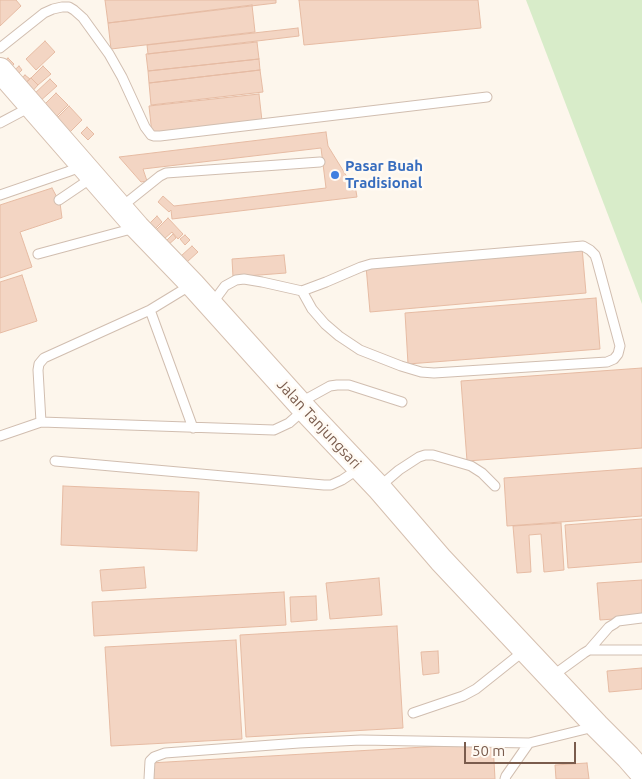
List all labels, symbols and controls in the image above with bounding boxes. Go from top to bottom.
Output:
place label: Pasar Buah Tradisional [345,157,423,192]
marker: Pasar Buah Tradisional [329,169,341,181]
street label: Jalan Tanjungsari [273,376,365,472]
scale bar [467,732,580,764]
text: 50 m [472,742,505,759]

